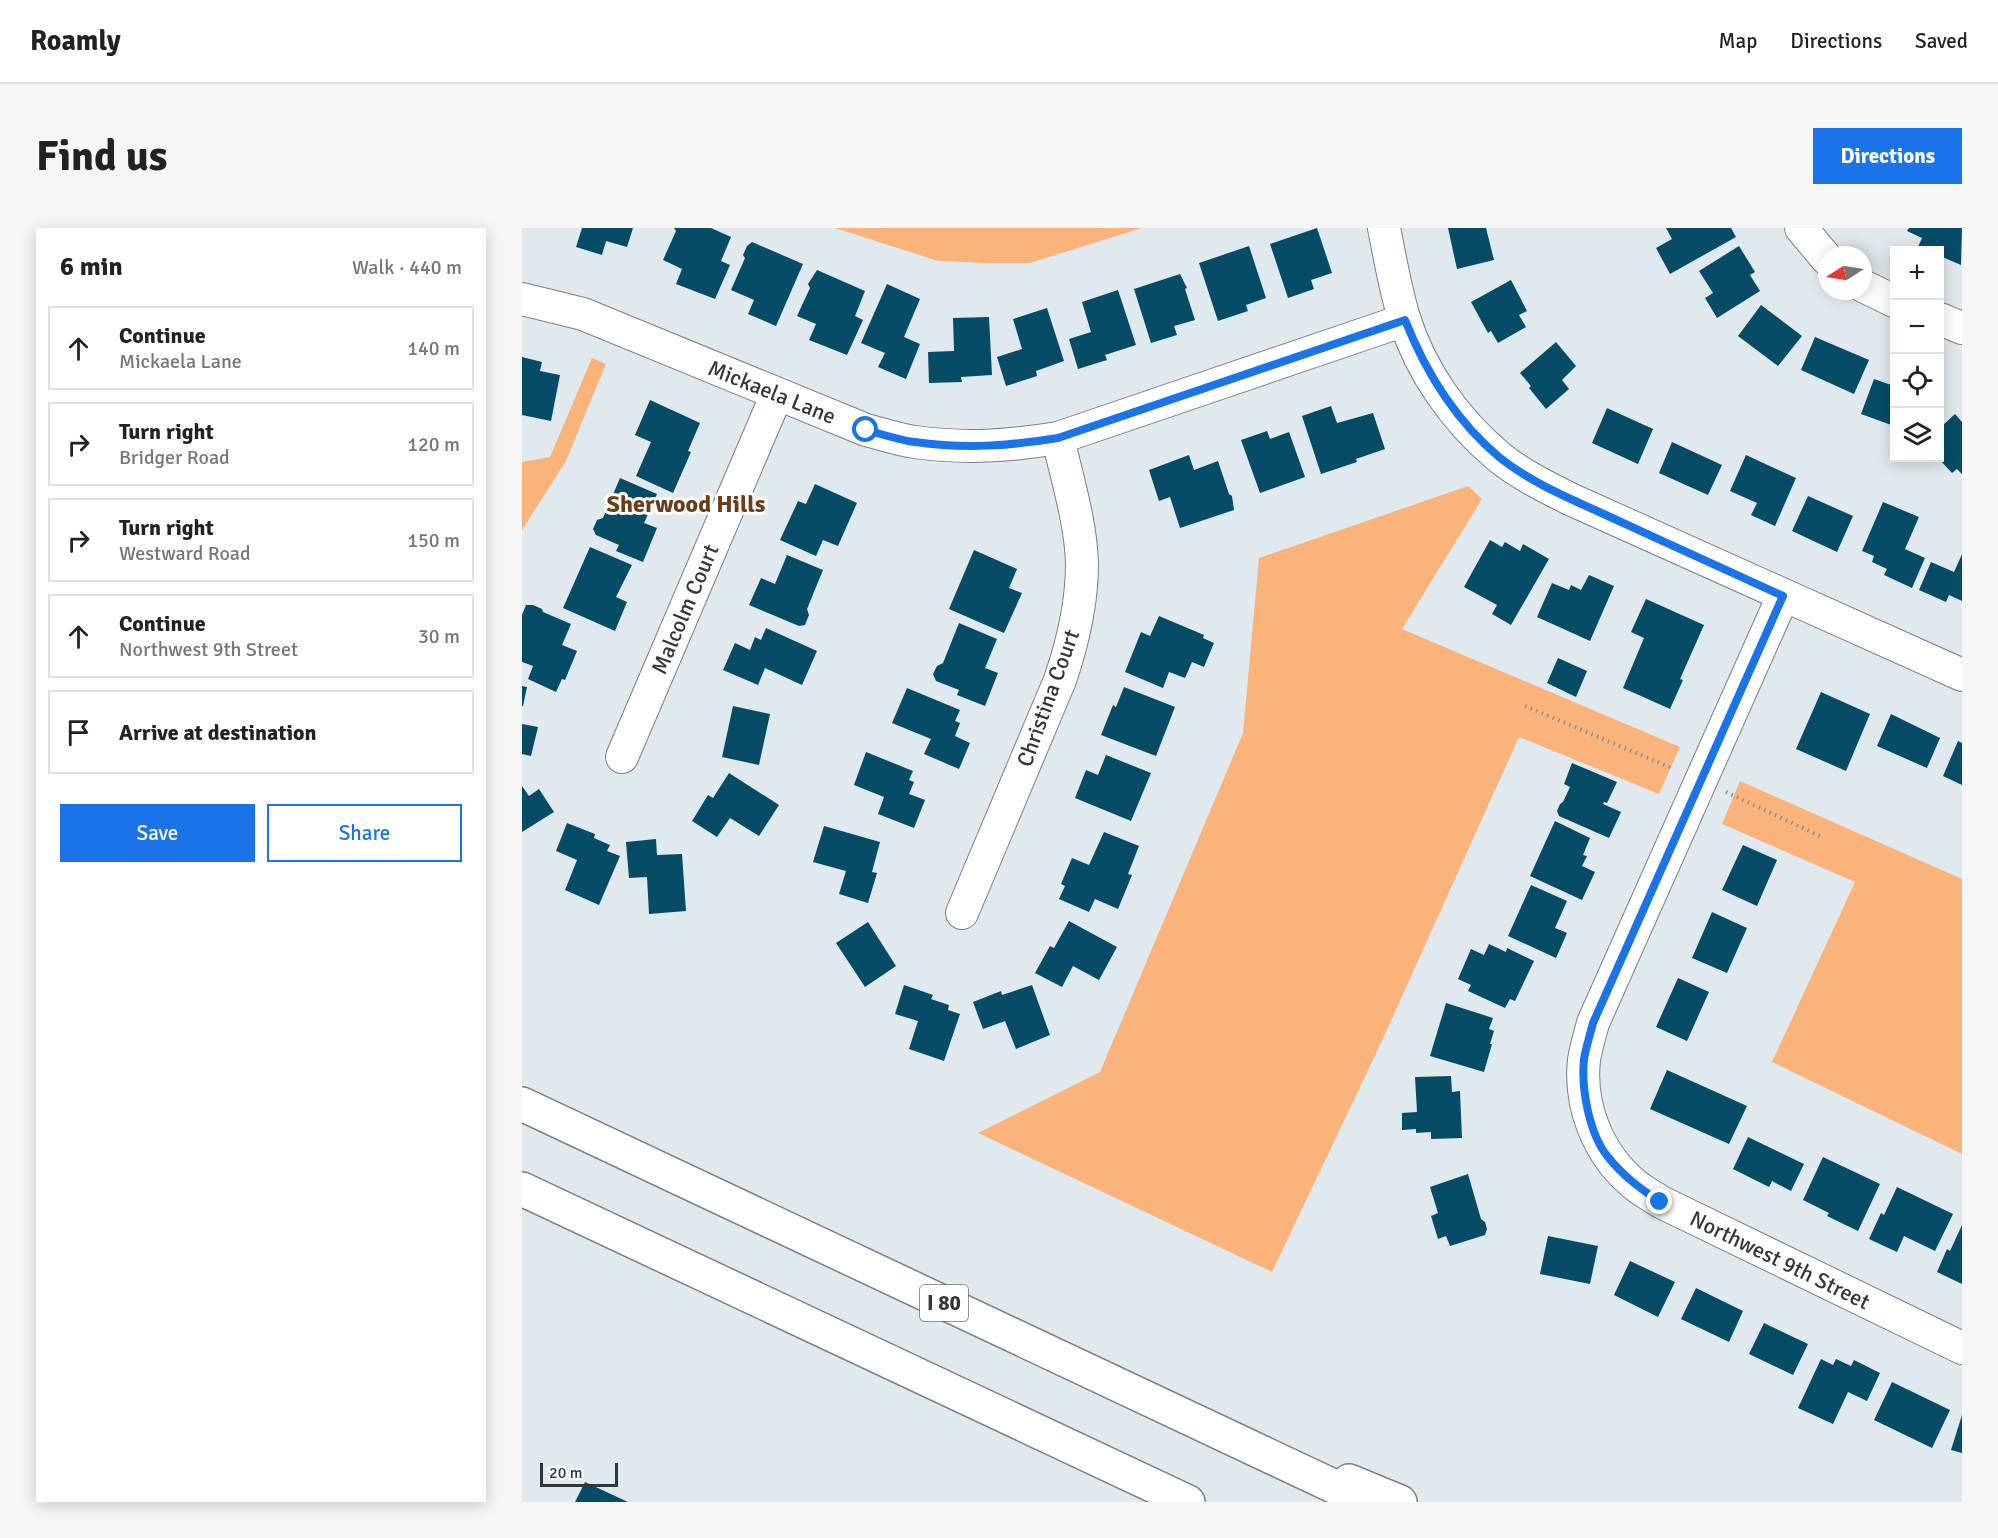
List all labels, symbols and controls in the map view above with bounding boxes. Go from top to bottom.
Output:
text: Roamly [30,24,121,58]
text: Map [1719,28,1757,54]
text: Directions [1790,28,1882,54]
text: Saved [1915,28,1968,54]
button: Directions [1813,128,1962,184]
text: Find us [36,131,167,182]
north arrow [1818,246,1872,300]
map controls [1890,246,1944,462]
button: + [1890,246,1944,300]
text: 6 min [60,251,123,283]
text: Walk · 440 m [352,255,462,280]
button: − [1890,300,1944,354]
text: Continue [119,322,206,349]
icon: ahead [62,332,95,365]
text: 140 m [407,336,460,361]
text: Mickaela Lane [119,349,242,374]
street label: Mickaela Lane [704,354,840,430]
button: locate [1890,354,1944,408]
button: layers [1890,408,1944,462]
route start [852,416,878,442]
text: Turn right [119,418,214,445]
icon: right [62,428,95,461]
text: 120 m [407,432,460,457]
text: Bridger Road [119,445,230,470]
district label: Sherwood Hills [607,489,766,519]
text: Turn right [119,514,214,541]
icon: right [62,524,95,557]
text: 150 m [407,528,460,553]
street label: Malcolm Court [646,540,725,678]
text: Westward Road [119,541,251,566]
text: Continue [119,610,206,637]
icon: ahead [62,620,95,653]
text: 30 m [418,624,460,649]
street label: Christina Court [1011,625,1085,770]
text: Northwest 9th Street [119,637,298,662]
icon: arrive [62,716,95,749]
text: Arrive at destination [119,719,316,746]
button: Save [60,804,255,862]
button: Share [267,804,462,862]
route end [1646,1188,1672,1214]
street label: Northwest 9th Street [1686,1205,1875,1315]
road number: I 80 [920,1285,968,1321]
scale bar [540,1460,618,1488]
text: 20 m [549,1463,583,1483]

